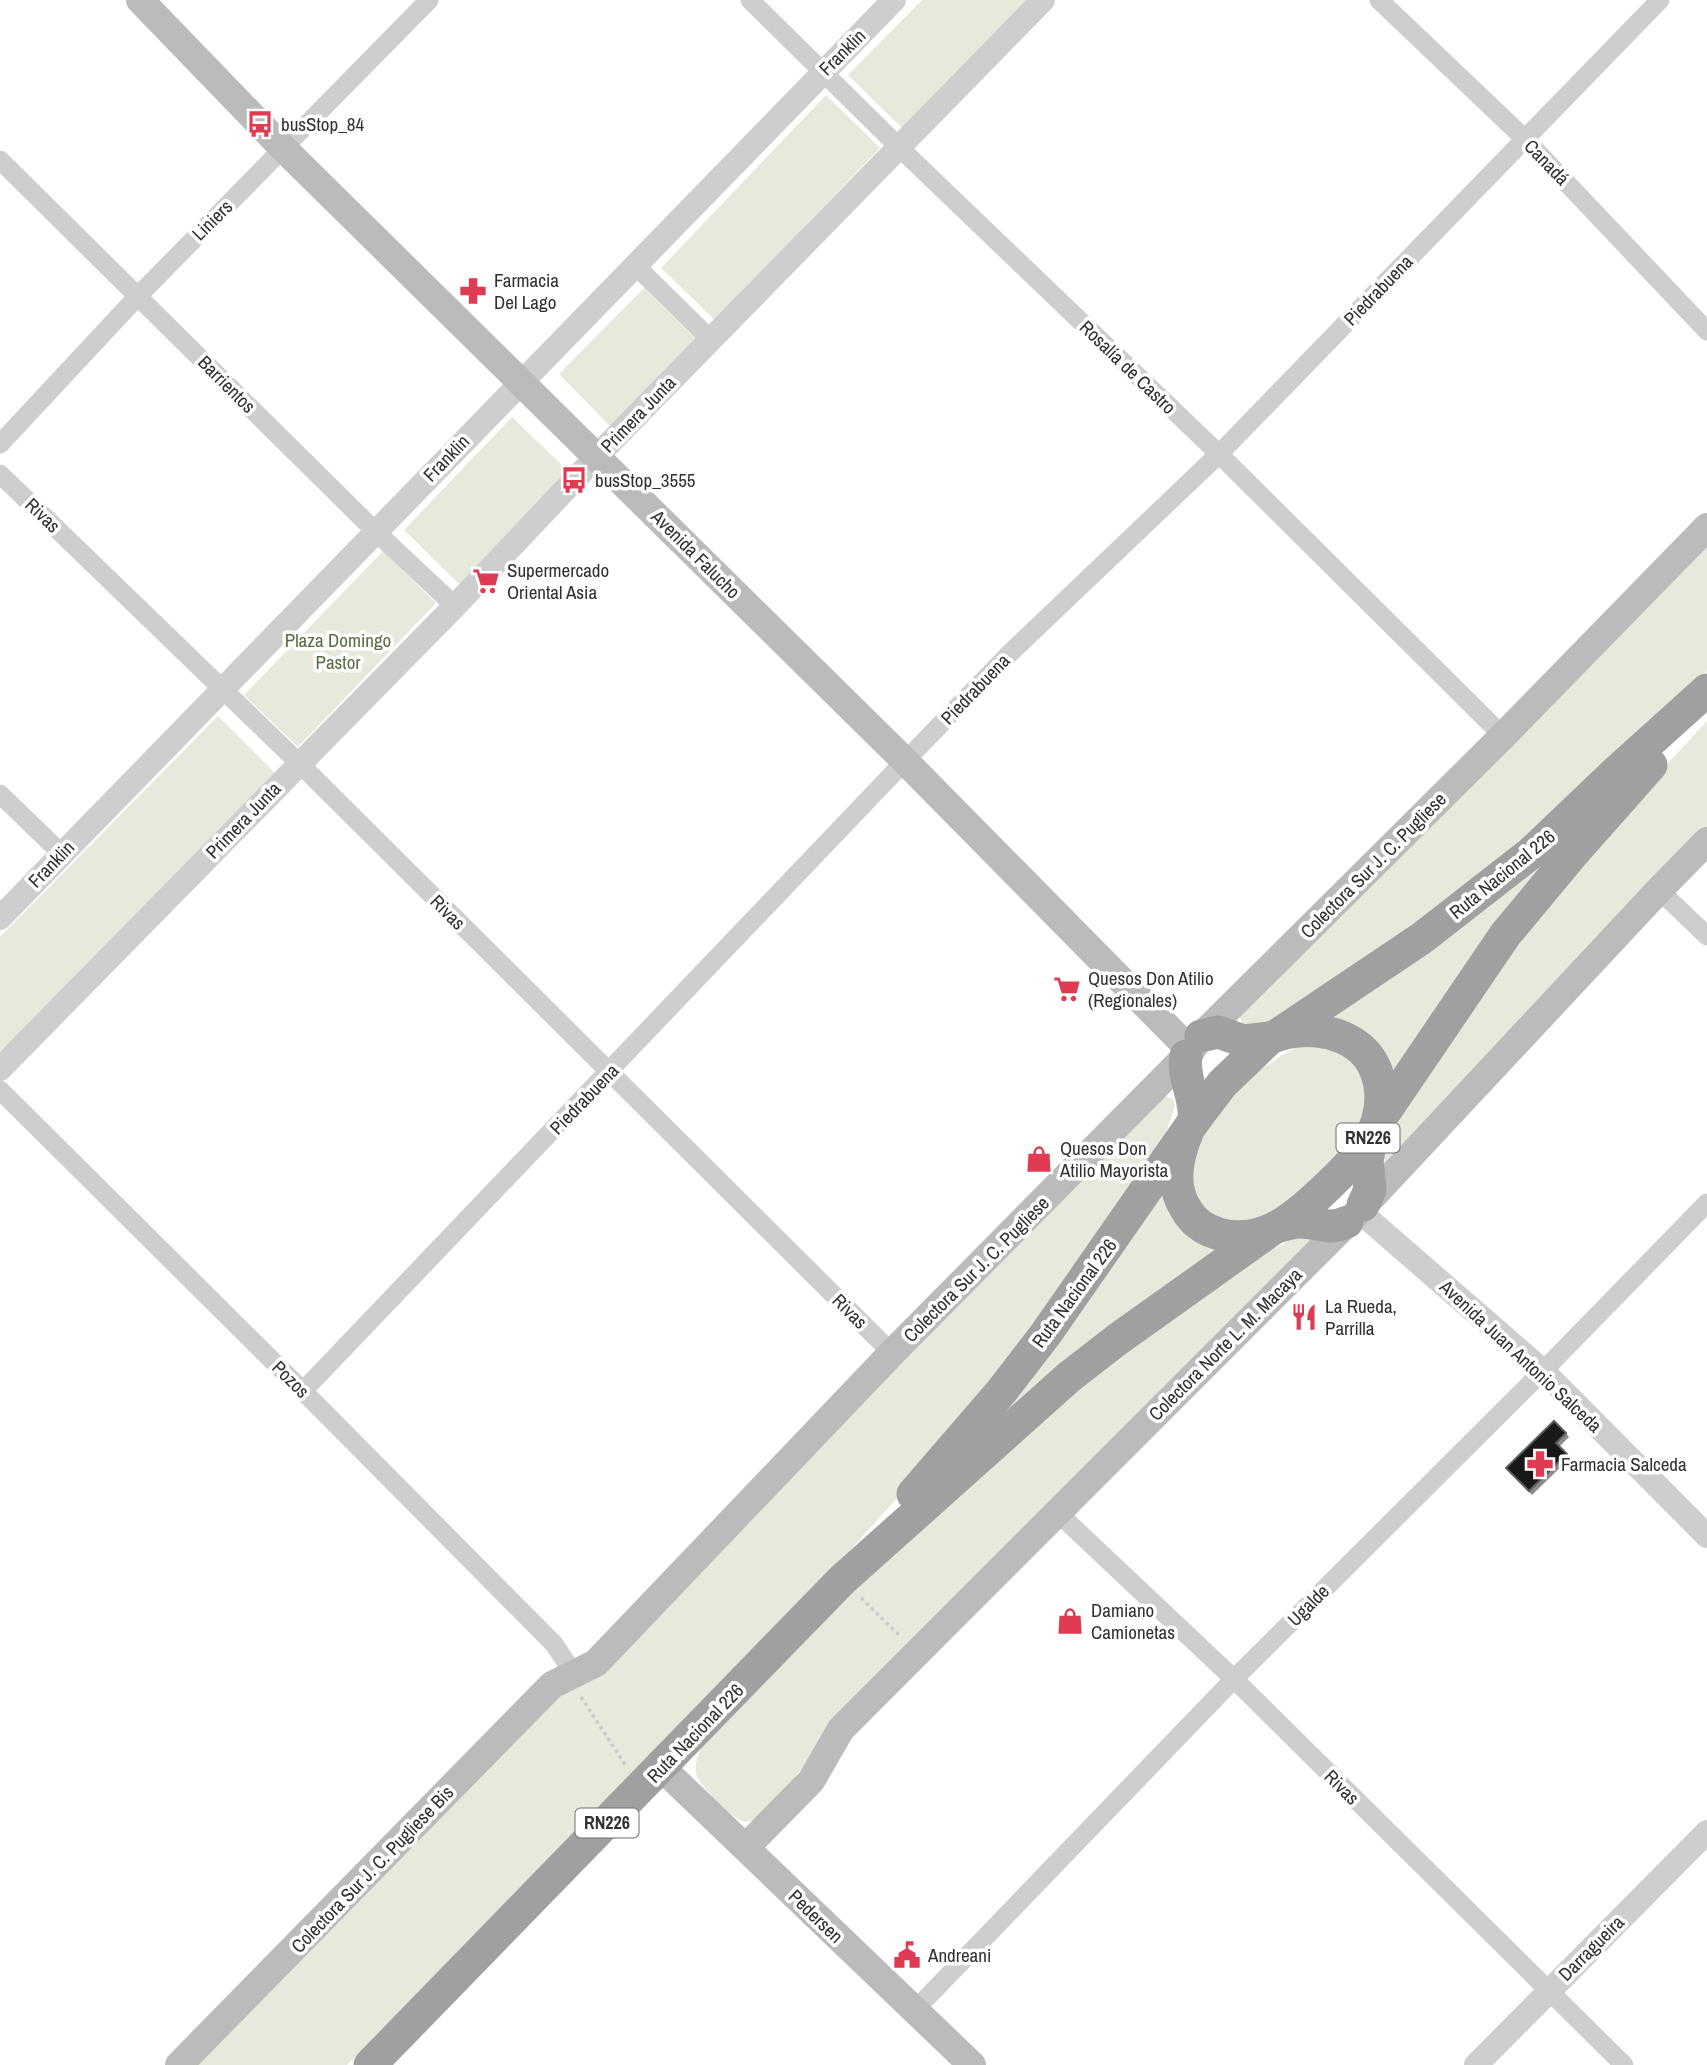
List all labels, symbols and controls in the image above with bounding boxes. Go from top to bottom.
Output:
street label: Franklin [813,23,871,81]
bus stop icon: busStop_84 [245,109,275,139]
place label: busStop_84 [281,111,364,137]
street label: Canadá [1519,133,1576,191]
street label: Liniers [186,194,238,246]
street label: Piedrabuena [1338,249,1419,331]
place label: Farmacia Del Lago [494,267,559,315]
pharmacy icon: Farmacia Del Lago [458,276,488,306]
street label: Rosalía de Castro [1074,314,1182,420]
street label: Barrientos [192,349,262,419]
street label: Primera Junta [595,370,682,458]
street label: Franklin [417,429,475,487]
bus stop icon: busStop_3555 [559,465,589,495]
place label: busStop_3555 [595,467,696,493]
street label: Rivas [20,492,67,538]
street label: Avenida Falucho [645,503,746,604]
place label: Supermercado Oriental Asia [507,557,609,605]
supermarket icon: Supermercado Oriental Asia [471,566,501,596]
park label: Plaza Domingo Pastor [285,627,391,675]
street label: Piedrabuena [935,648,1016,730]
street label: Primera Junta [200,776,287,864]
street label: Colectora Sur J. C. Pugliese [1294,786,1452,944]
street label: Ruta Nacional 226 [1444,823,1560,925]
street label: Franklin [22,835,80,893]
street label: Rivas [425,889,471,935]
place label: Quesos Don Atilio (Regionales) [1088,965,1214,1013]
supermarket icon: Quesos Don Atilio (Regionales) [1052,974,1082,1004]
street label: Piedrabuena [544,1058,625,1140]
road number: RN226 [1336,1124,1400,1153]
place label: Quesos Don Atilio Mayorista [1059,1135,1169,1183]
shop icon: Quesos Don Atilio Mayorista [1024,1144,1054,1174]
street label: Colectora Sur J. C. Pugliese [897,1190,1055,1348]
street label: Ruta Nacional 226 [1026,1233,1122,1353]
street label: Colectora Norte L. M. Macaya [1143,1261,1308,1426]
street label: Avenida Juan Antonio Salceda [1434,1273,1608,1438]
street label: Rivas [827,1288,873,1334]
place label: La Rueda, Parrilla [1325,1293,1397,1341]
restaurant icon: La Rueda, Parrilla [1289,1302,1319,1332]
street label: Pozos [266,1354,316,1404]
pharmacy icon: Farmacia Salceda [1525,1449,1555,1479]
place label: Farmacia Salceda [1561,1451,1687,1477]
street label: Ugalde [1281,1578,1335,1632]
place label: Damiano Camionetas [1091,1597,1175,1645]
shop icon: Damiano Camionetas [1055,1606,1085,1636]
street label: Ruta Nacional 226 [641,1678,749,1788]
street label: Rivas [1319,1764,1365,1810]
street label: Colectora Sur J. C. Pugliese Bis [285,1779,459,1958]
road number: RN226 [576,1809,638,1838]
street label: Pedersen [783,1883,849,1949]
street label: Darragueira [1552,1909,1630,1987]
public building icon: Andreani [892,1940,922,1970]
place label: Andreani [927,1942,991,1968]

